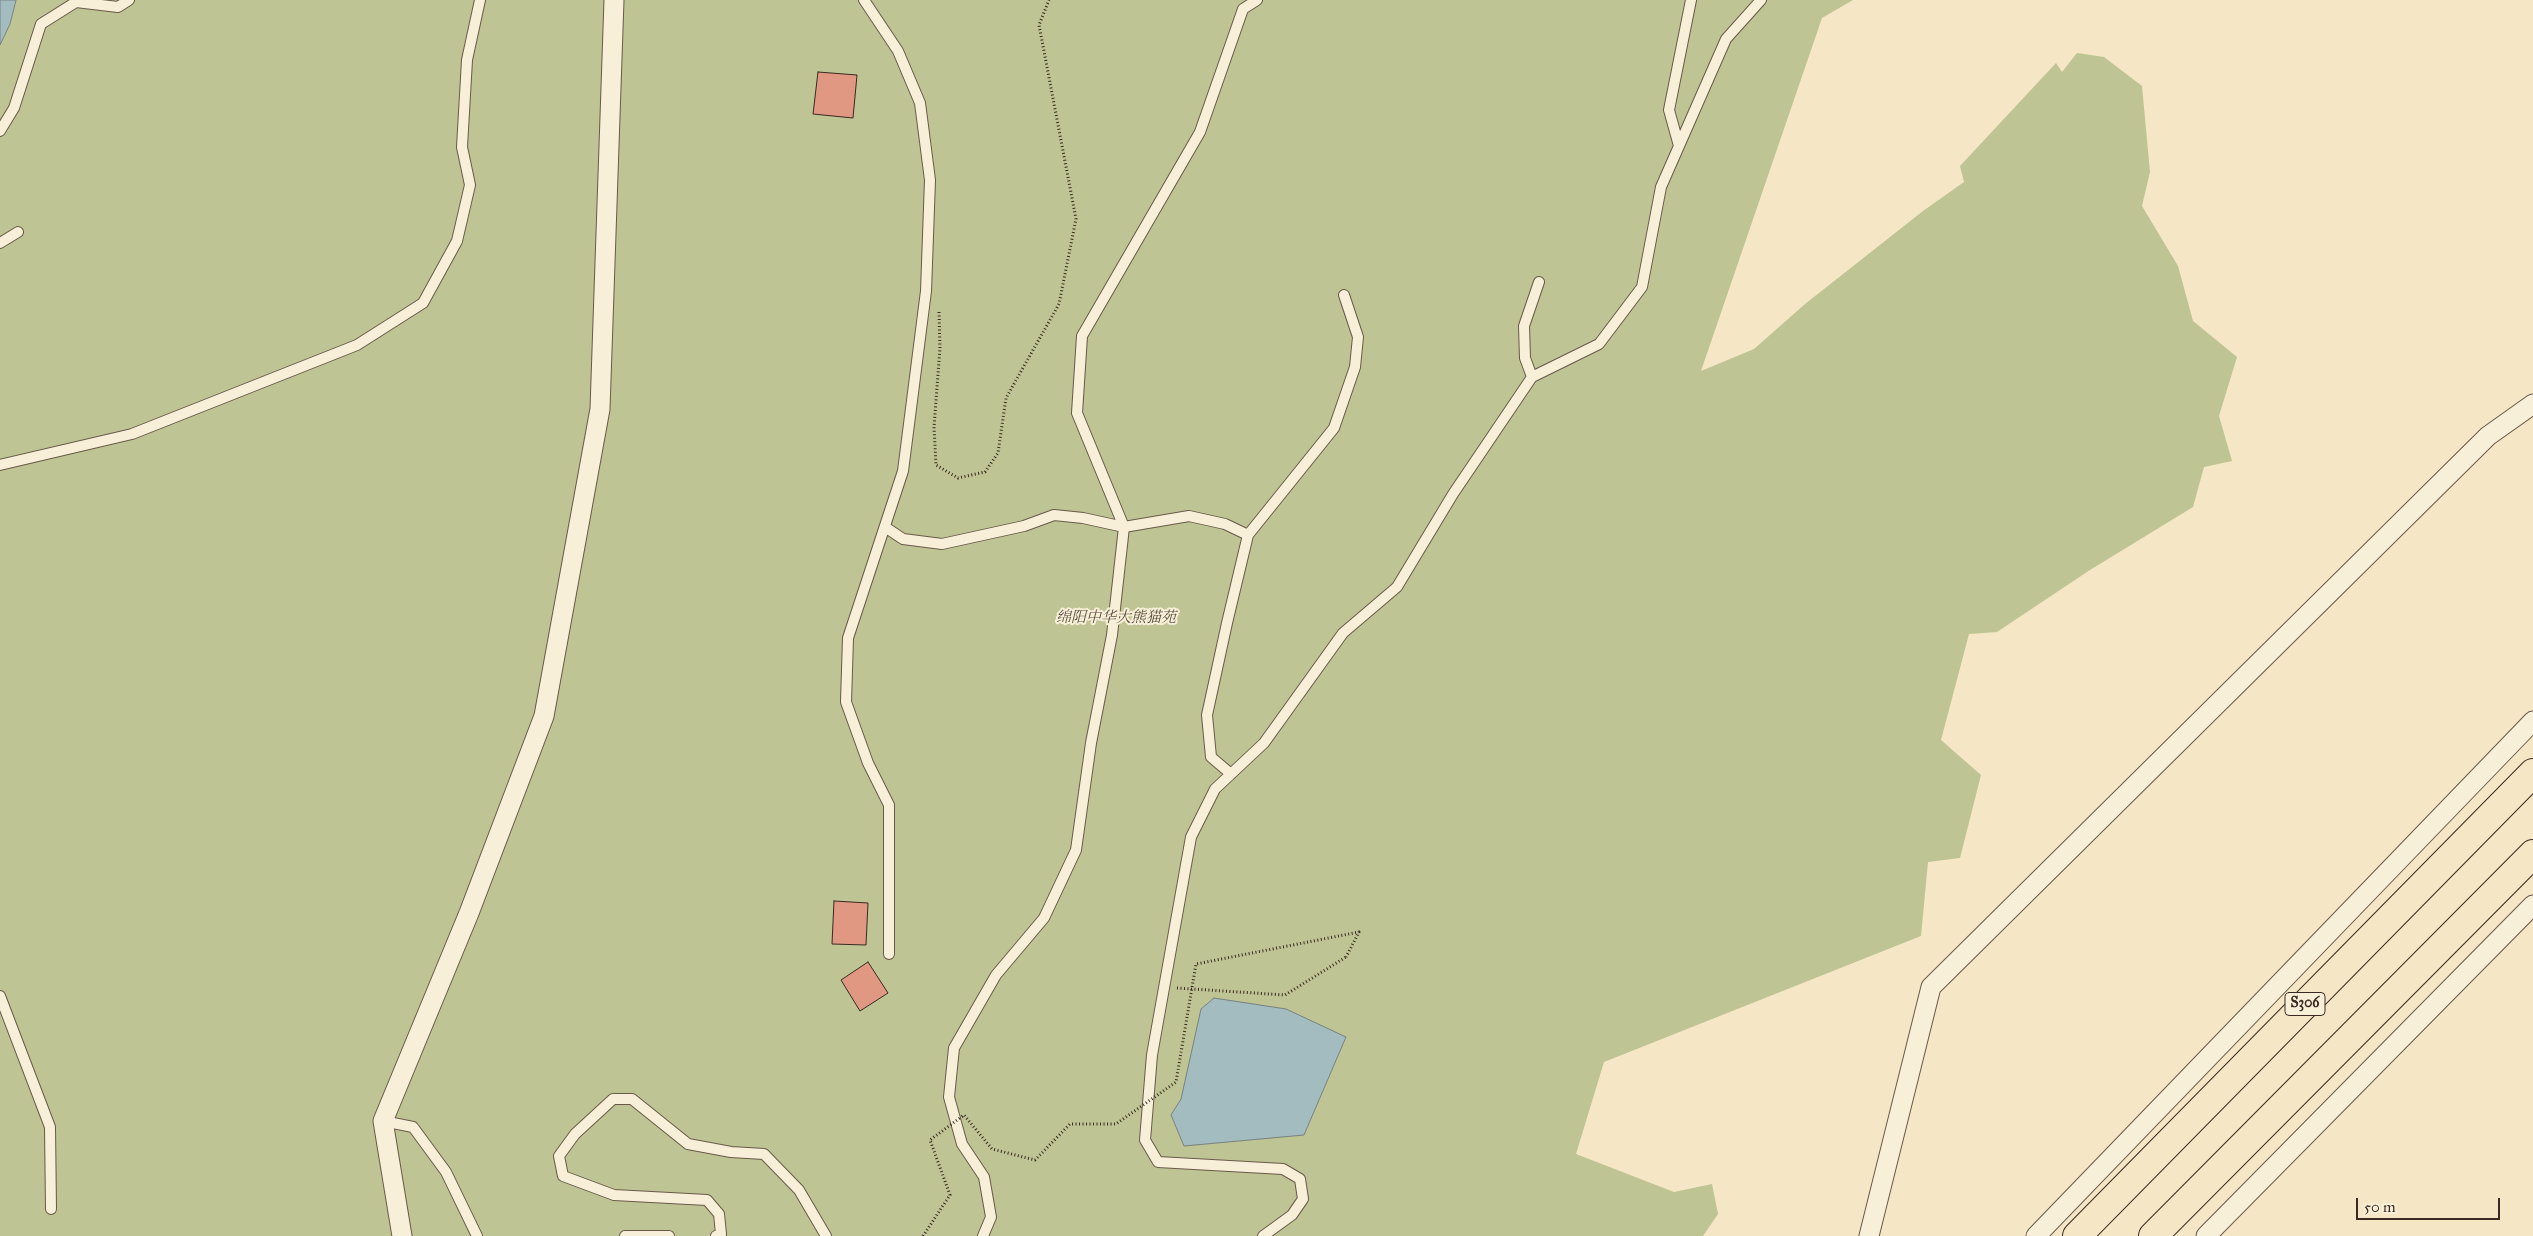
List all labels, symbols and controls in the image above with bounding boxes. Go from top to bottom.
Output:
park label: 绵阳中华大熊猫苑 [1056,609,1176,627]
road number: S306 [2285,992,2325,1016]
scale bar [2358,1188,2502,1220]
text: 50 m [2364,1198,2396,1216]

